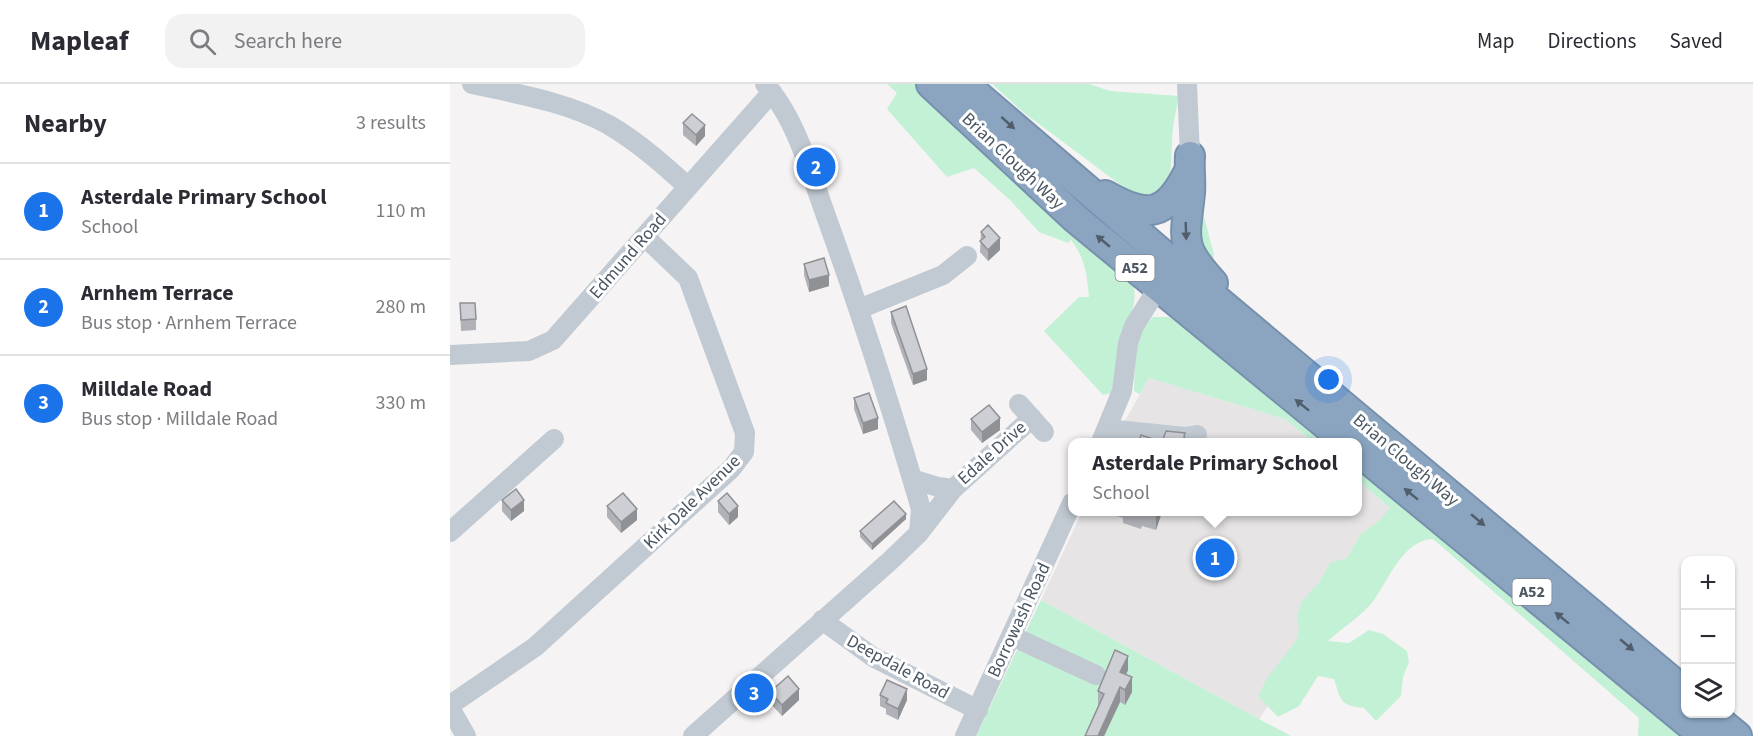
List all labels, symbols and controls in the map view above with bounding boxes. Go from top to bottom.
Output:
search box [165,14,585,68]
text: Mapleaf [30,21,129,61]
icon: search [186,25,219,58]
text: Search here [234,25,342,57]
text: Map [1477,26,1515,56]
text: Directions [1548,26,1636,56]
text: Saved [1669,26,1723,56]
text: Nearby [24,105,107,142]
street label: Brian Clough Way [956,107,1070,216]
text: 3 results [356,109,426,137]
one-way arrow [1000,116,1015,129]
pin: 2 [796,144,836,190]
text: Asterdale Primary School [81,181,326,213]
text: 1 [38,197,49,225]
text: 110 m [376,197,426,225]
street label: Edmund Road [584,208,672,304]
text: School [81,213,138,241]
one-way arrow [1181,222,1190,241]
one-way arrow [1095,235,1111,248]
road number: A52 [1116,255,1154,281]
text: Arnhem Terrace [81,277,234,309]
text: 2 [38,293,49,321]
text: 280 m [376,293,426,321]
text: Bus stop · Arnhem Terrace [81,309,297,337]
your location [1314,365,1343,394]
text: Milldale Road [81,373,212,405]
text: 3 [38,389,49,417]
text: 330 m [376,389,426,417]
one-way arrow [1294,400,1309,412]
text: Bus stop · Milldale Road [81,405,278,433]
street label: Brian Clough Way [1347,408,1465,512]
street label: Edale Drive [952,415,1032,491]
popup [1068,438,1362,516]
text: Asterdale Primary School [1092,447,1338,479]
street label: Kirk Dale Avenue [638,449,746,555]
text: School [1092,479,1150,507]
one-way arrow [1404,488,1419,501]
one-way arrow [1470,513,1485,526]
pin: 1 [1196,536,1234,580]
map controls [1681,556,1735,718]
button: + [1681,556,1735,610]
street label: Borrowash Road [982,559,1056,681]
road number: A52 [1512,579,1552,605]
button: − [1681,610,1735,664]
one-way arrow [1554,611,1570,624]
street label: Deepdale Road [842,628,954,706]
one-way arrow [1619,638,1634,651]
button: layers [1681,664,1735,718]
pin: 3 [734,670,774,716]

